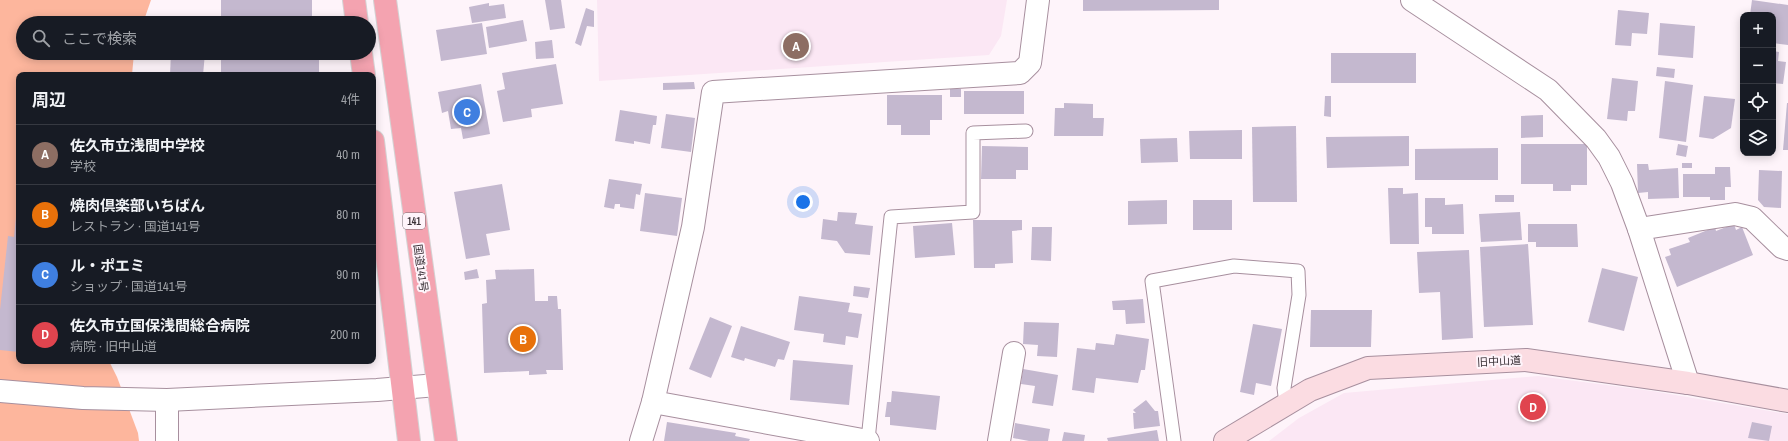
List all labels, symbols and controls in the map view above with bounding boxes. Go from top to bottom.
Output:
map controls [1740,12,1776,156]
button: + [1740,12,1776,48]
search box [16,16,376,60]
icon: search [30,27,52,49]
text: ここで検索 [62,28,137,49]
pin: A [783,31,809,61]
button: − [1740,48,1776,84]
button: locate [1740,84,1776,120]
text: 周辺 [32,88,66,111]
text: 4件 [341,91,360,108]
pin: C [454,97,480,127]
button: layers [1740,120,1776,156]
text: 佐久市立浅間中学校 [70,135,205,156]
text: A [41,146,49,163]
text: 40 m [336,146,360,163]
text: 学校 [70,158,96,175]
your location [793,192,813,212]
text: 焼肉倶楽部いちばん [70,195,205,216]
text: B [41,206,49,223]
text: 80 m [336,206,360,223]
road number: 141 [403,213,425,229]
text: レストラン · 国道141号 [70,218,201,235]
street label: 国道141号 [411,243,431,293]
text: ル・ポエミ [70,255,145,276]
text: C [41,266,49,283]
text: 90 m [336,266,360,283]
text: ショップ · 国道141号 [70,278,188,295]
text: 佐久市立国保浅間総合病院 [70,315,250,336]
pin: B [510,324,536,354]
text: D [41,326,49,343]
text: 200 m [330,326,360,343]
text: 病院 · 旧中山道 [70,338,157,355]
street label: 旧中山道 [1477,353,1521,369]
pin: D [1520,392,1546,422]

